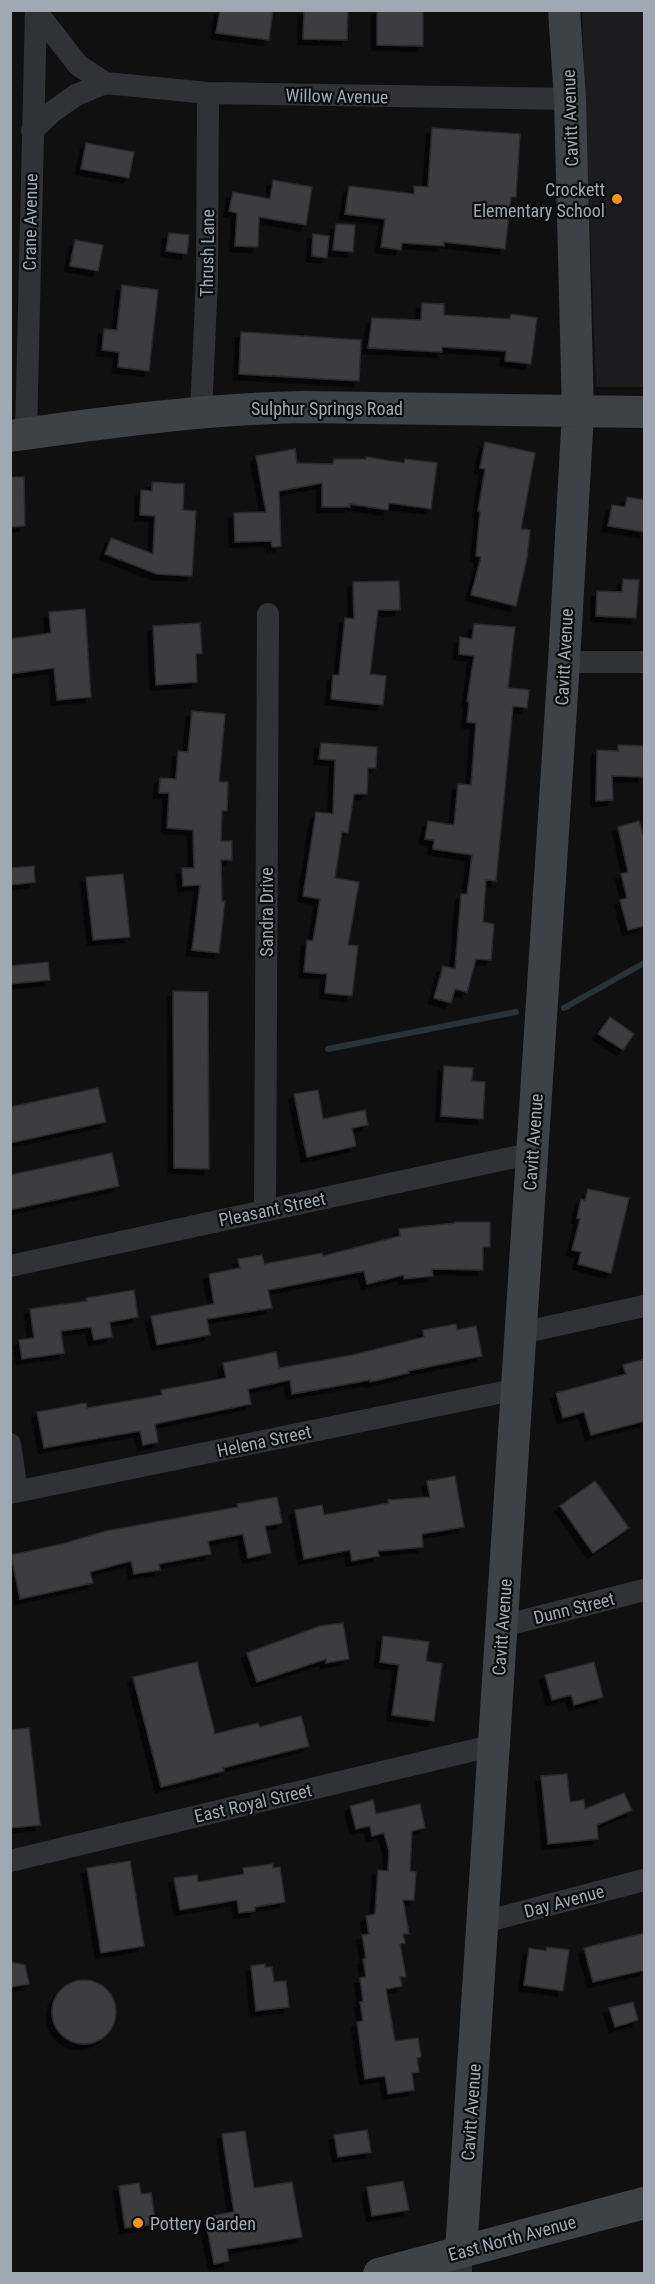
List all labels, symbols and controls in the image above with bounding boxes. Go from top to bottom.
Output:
street label: Cavitt Avenue [558,69,582,167]
street label: Willow Avenue [285,85,389,107]
street label: Crane Avenue [19,173,41,271]
place label: Crockett Elementary School [473,179,605,221]
marker: Crockett Elementary School [610,192,624,206]
street label: Thrush Lane [196,209,218,297]
street label: Sulphur Springs Road [251,398,403,419]
street label: Cavitt Avenue [551,608,577,706]
street label: Sandra Drive [256,867,277,957]
street label: Cavitt Avenue [519,1093,547,1191]
street label: Pleasant Street [217,1187,327,1231]
street label: Helena Street [215,1421,313,1461]
street label: Cavitt Avenue [488,1578,516,1676]
street label: Dunn Street [531,1588,617,1628]
street label: East Royal Street [192,1779,314,1827]
street label: Day Avenue [522,1880,606,1922]
street label: Cavitt Avenue [457,2063,485,2161]
street label: East North Avenue [446,2211,578,2265]
place label: Pottery Garden [150,2213,256,2234]
marker: Pottery Garden [131,2216,145,2230]

